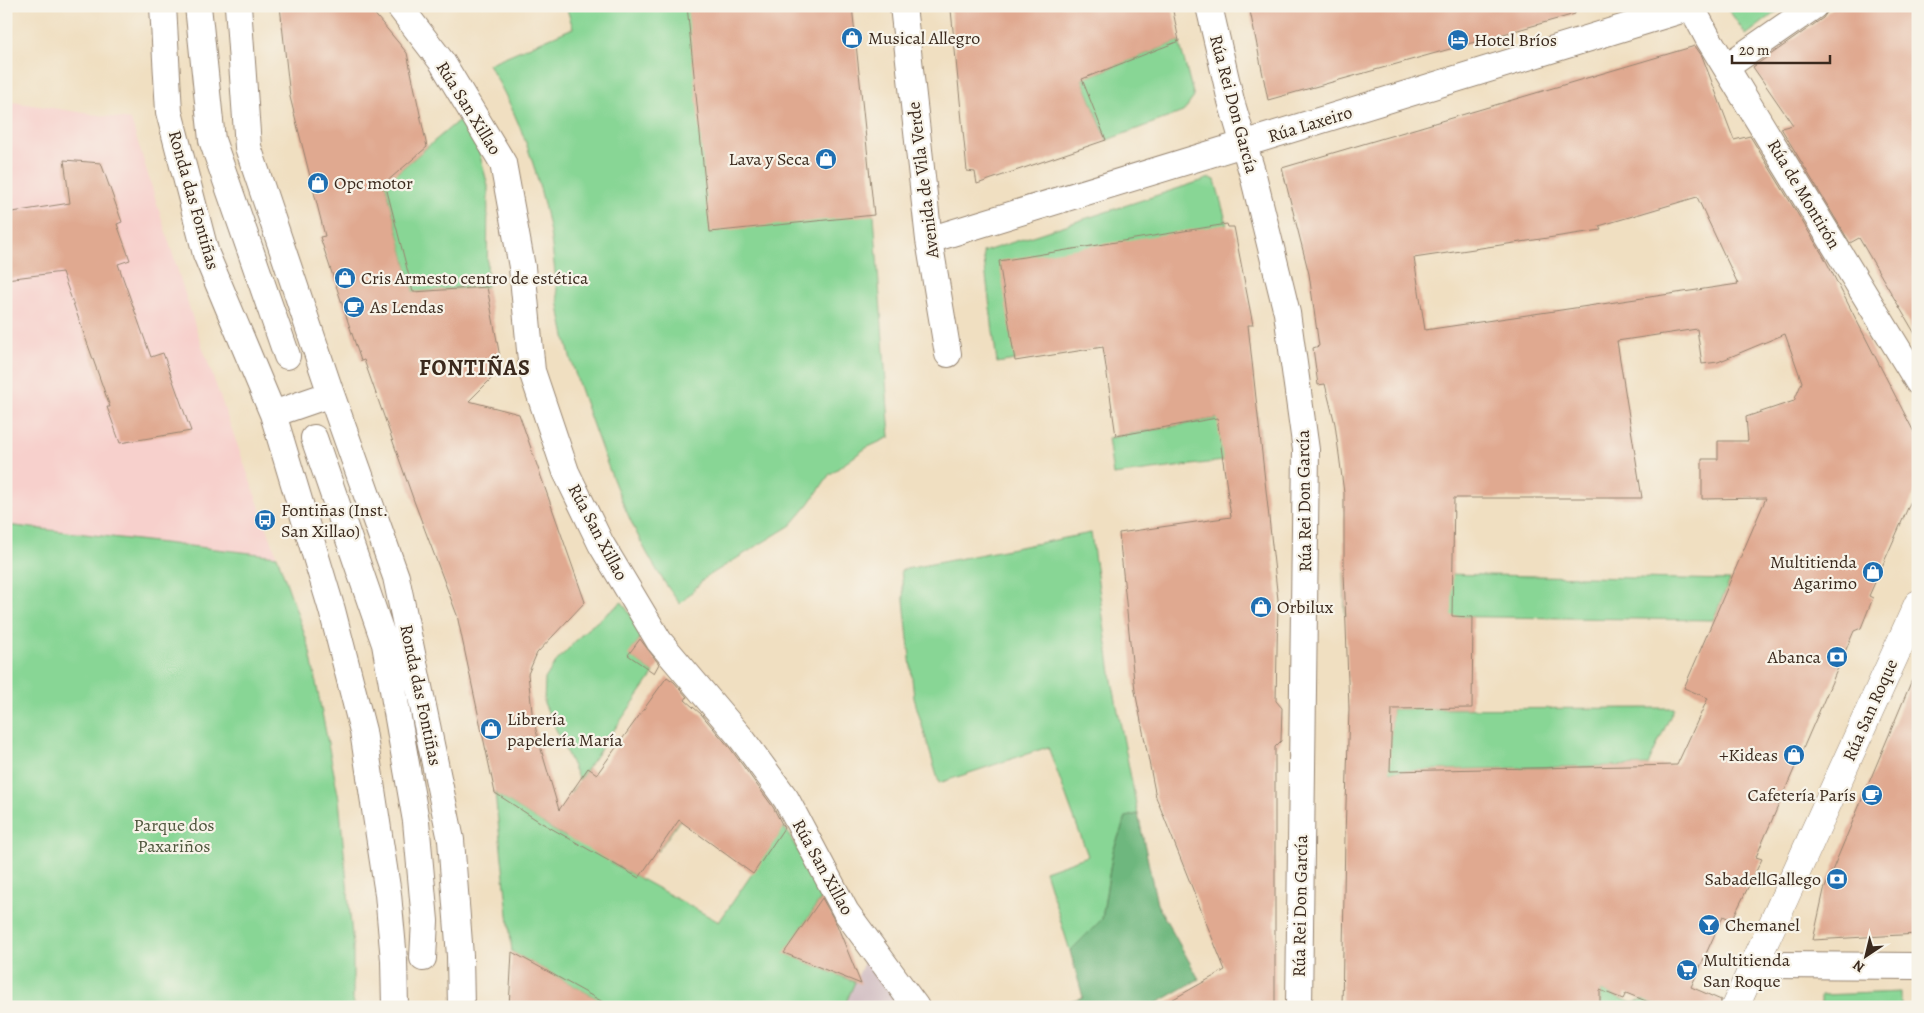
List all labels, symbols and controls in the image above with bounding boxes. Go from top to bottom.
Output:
shop icon: Musical Allegro [840,26,864,50]
place label: Musical Allegro [868,26,980,50]
hotel icon: Hotel Bríos [1446,28,1470,52]
place label: Hotel Bríos [1474,28,1557,52]
street label: Rúa Rei Don García [1204,32,1264,176]
scale bar [1732,32,1829,64]
text: 20 m [1739,40,1770,60]
street label: Rúa San Xillao [431,57,507,159]
street label: Avenida de Vila Verde [901,100,945,261]
street label: Rúa Laxeiro [1265,100,1355,148]
street label: Ronda das Fontiñas [163,128,225,272]
street label: Rúa de Montirón [1762,135,1846,253]
place label: Lava y Seca [728,147,811,171]
shop icon: Lava y Seca [814,147,838,171]
shop icon: Opc motor [306,171,330,195]
place label: Opc motor [334,171,413,195]
shop icon: Cris Armesto centro de estética [333,266,357,290]
place label: Cris Armesto centro de estética [361,266,589,290]
cafe icon: As Lendas [342,295,366,319]
place label: As Lendas [369,295,444,319]
district label: FONTIÑAS [419,353,531,383]
street label: Rúa Rei Don García [1291,429,1317,572]
street label: Rúa San Xillao [562,479,634,585]
place label: Fontiñas (Inst. San Xillao) [281,498,388,543]
bus stop icon: Fontiñas (Inst. San Xillao) [253,508,277,532]
place label: Multitienda Agarimo [1770,550,1858,595]
shop icon: Multitienda Agarimo [1861,560,1885,584]
shop icon: Orbilux [1249,595,1273,619]
place label: Orbilux [1277,595,1334,619]
street label: Ronda das Fontiñas [394,622,448,768]
place label: Abanca [1767,645,1822,669]
bank icon: Abanca [1825,645,1849,669]
street label: Rúa San Roque [1837,655,1903,765]
place label: Librería papelería María [507,707,623,752]
shop icon: Librería papelería María [479,717,503,741]
place label: +Kideas [1719,743,1778,767]
shop icon: +Kideas [1782,743,1806,767]
place label: Cafetería París [1748,783,1856,807]
cafe icon: Cafetería París [1860,783,1884,807]
park label: Parque dos Paxariños [133,813,215,858]
street label: Rúa San Xillao [787,815,859,919]
street label: Rúa Rei Don García [1287,834,1313,977]
place label: SabadellGallego [1705,867,1821,891]
bank icon: SabadellGallego [1825,867,1849,891]
bar icon: Chemanel [1697,913,1721,937]
place label: Chemanel [1725,913,1800,937]
north arrow [1842,930,1892,980]
place label: Multitienda San Roque [1703,948,1791,993]
text: N [1849,956,1868,977]
supermarket icon: Multitienda San Roque [1675,958,1699,982]

